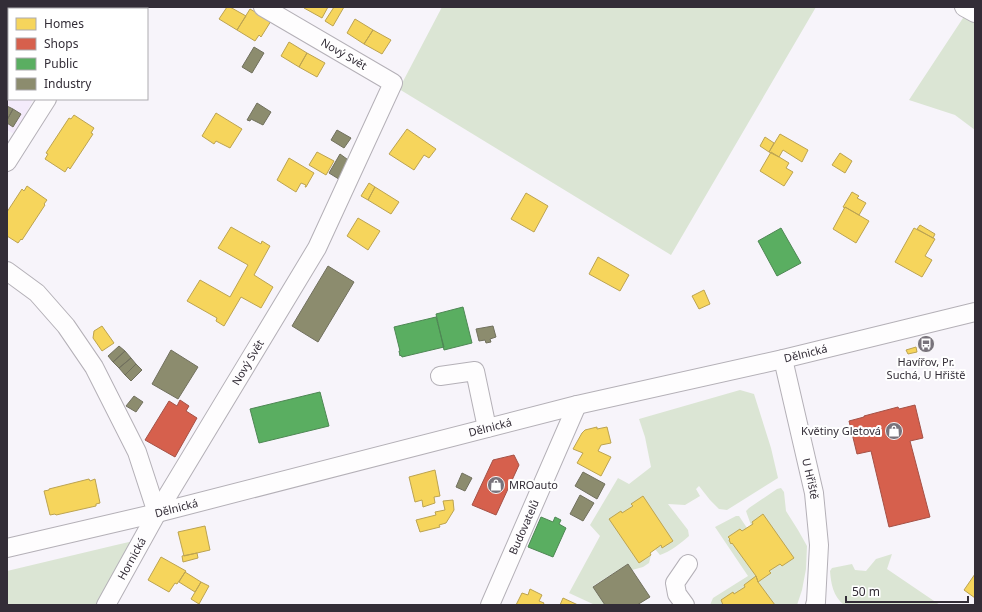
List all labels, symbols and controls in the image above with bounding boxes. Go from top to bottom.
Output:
legend [8,8,148,100]
text: Homes [44,15,84,32]
street label: Nový Svět [319,34,370,73]
text: Shops [44,35,79,52]
text: Public [44,55,78,72]
text: Industry [44,75,92,92]
bus stop icon: Havířov, Pr. Suchá, U Hřiště [916,334,936,354]
street label: Nový Svět [228,337,267,388]
street label: Dělnická [782,340,829,366]
place label: Havířov, Pr. Suchá, U Hřiště [887,354,965,382]
street label: Dělnická [467,414,513,440]
shop icon: Květiny Gletová [884,421,904,441]
place label: Květiny Gletová [801,423,881,438]
street label: U Hřiště [799,457,823,500]
shop icon: MROauto [486,475,506,495]
place label: MROauto [509,477,558,492]
street label: Dělnická [153,495,199,520]
street label: Budovatelů [505,497,542,557]
street label: Hornická [113,535,149,582]
scale bar [846,578,968,604]
text: 50 m [852,583,880,600]

